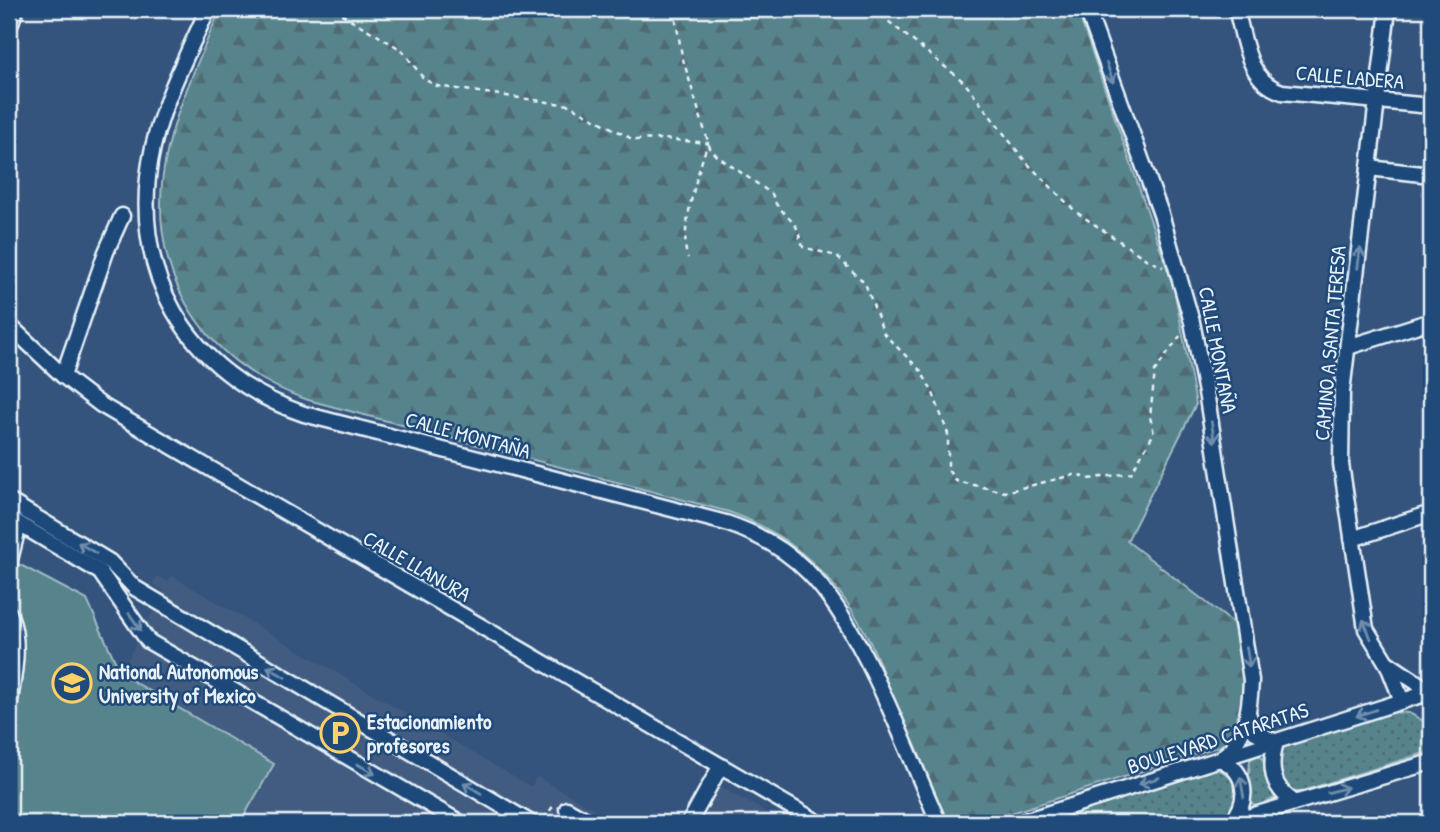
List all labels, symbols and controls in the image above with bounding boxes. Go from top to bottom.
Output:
street label: CALLE LADERA [1295,58,1405,96]
one-way arrow [1105,62,1117,84]
street label: CAMINO A SANTA TERESA [1307,244,1353,442]
one-way arrow [1352,247,1365,270]
street label: CALLE MONTAÑA [1192,284,1244,416]
street label: CALLE MONTAÑA [402,404,534,466]
one-way arrow [1206,420,1219,443]
street label: CALLE LLANURA [358,523,476,609]
one-way arrow [77,541,97,555]
one-way arrow [128,611,142,631]
one-way arrow [1359,618,1372,640]
one-way arrow [1242,645,1255,668]
place label: National Autonomous University of Mexico [99,657,258,711]
school or university icon: National Autonomous University of Mexico [51,662,93,704]
one-way arrow [267,665,287,679]
street label: BOULEVARD CATARATAS [1124,695,1313,781]
place label: Estacionamiento profesores [367,707,492,761]
one-way arrow [1356,707,1378,720]
parking icon: Estacionamiento profesores [319,712,361,754]
one-way arrow [356,762,376,776]
one-way arrow [1139,776,1161,789]
one-way arrow [1234,776,1248,799]
one-way arrow [462,781,482,795]
one-way arrow [1327,782,1349,795]

